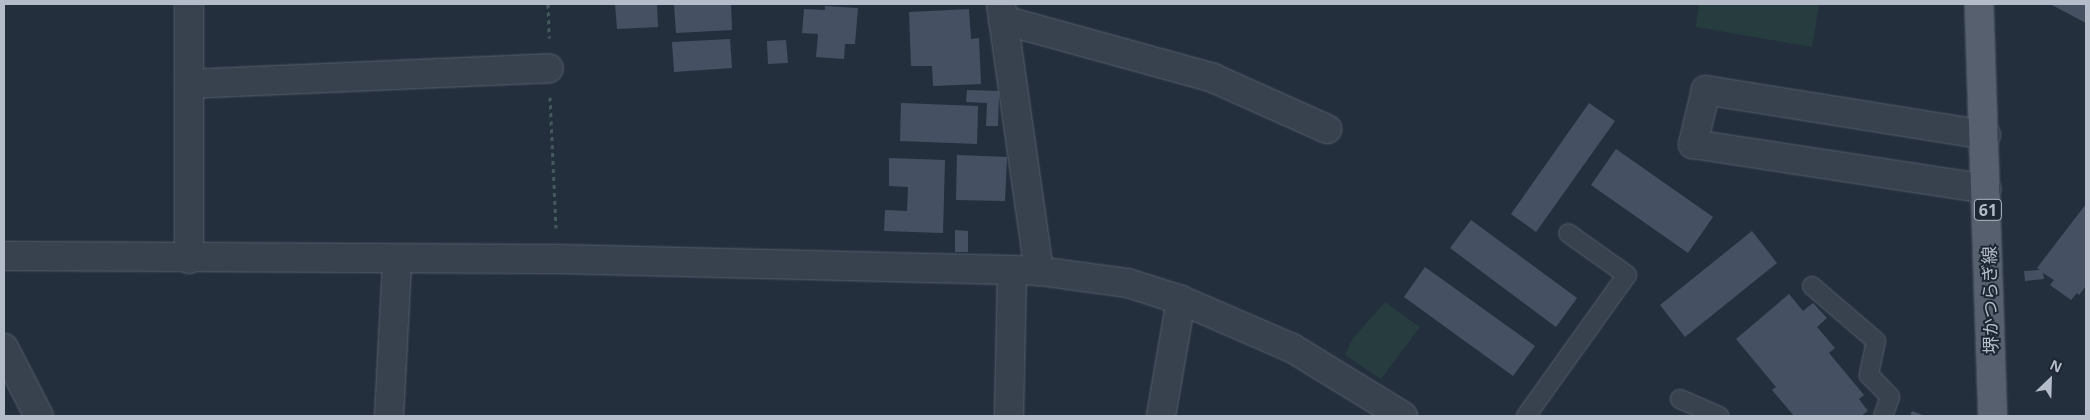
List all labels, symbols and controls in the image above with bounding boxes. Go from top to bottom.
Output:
road number: 61 [1973,196,2003,224]
street label: 堺かつらぎ線 [1978,246,2002,354]
north arrow [2025,355,2075,405]
text: N [2047,355,2065,377]

